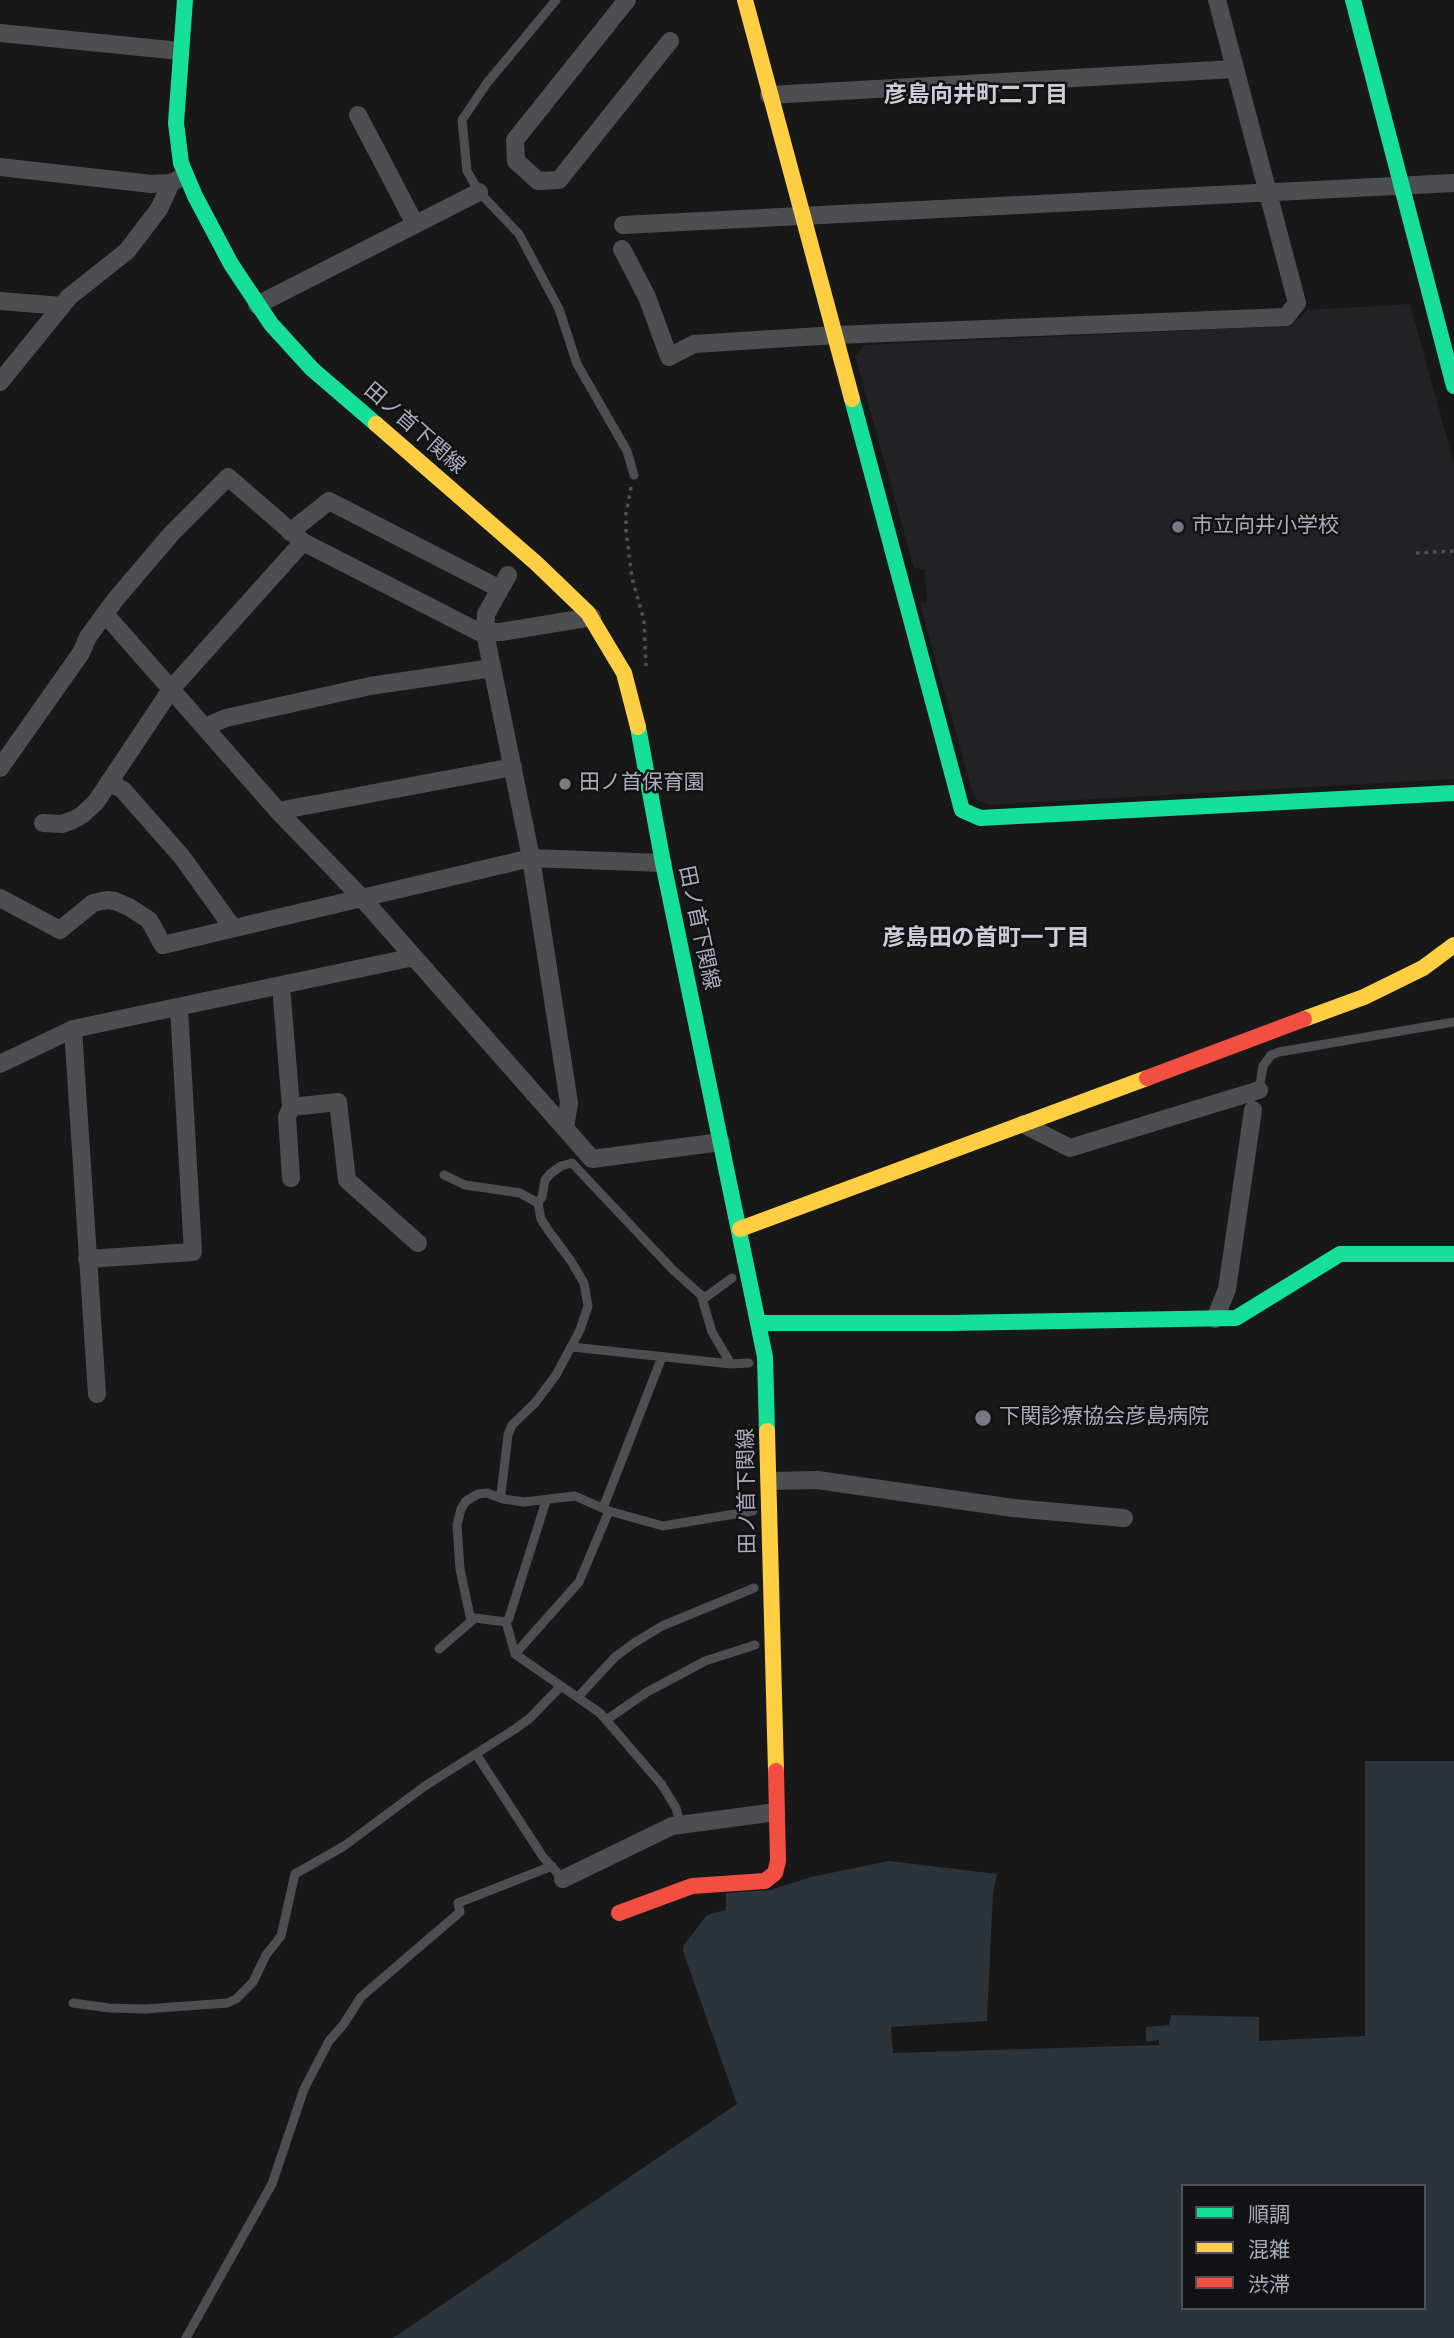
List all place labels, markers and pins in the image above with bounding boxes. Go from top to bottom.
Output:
place label: 市立向井小学校 [1192,514,1339,540]
marker: 市立向井小学校 [1170,519,1186,535]
place label: 田ノ首保育園 [579,771,705,797]
marker: 田ノ首保育園 [557,776,573,792]
place label: 下関診療協会彦島病院 [999,1405,1209,1431]
marker: 下関診療協会彦島病院 [973,1408,993,1428]

